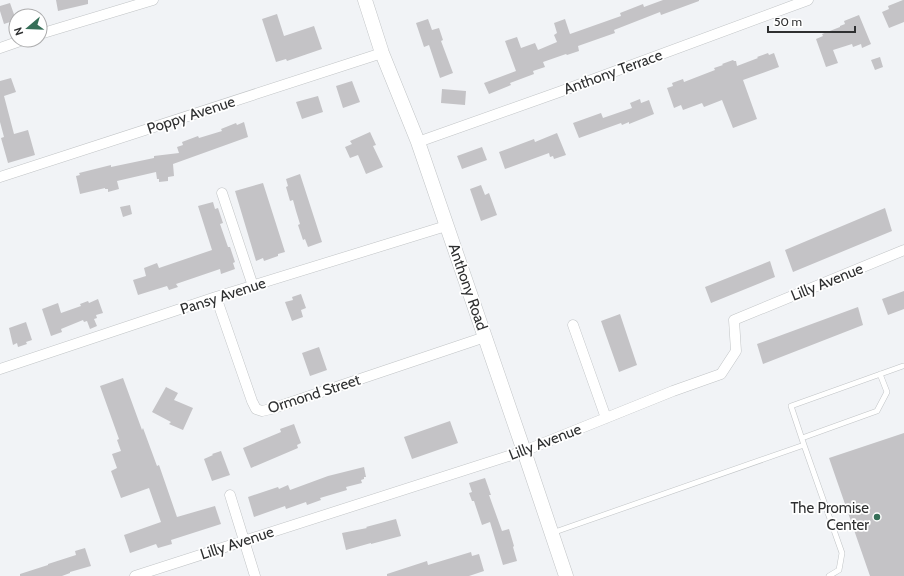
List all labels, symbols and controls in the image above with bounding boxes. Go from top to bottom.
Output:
north arrow [8,8,48,48]
scale bar [768,8,855,34]
text: 50 m [774,14,802,29]
text: N [11,25,26,37]
street label: Anthony Terrace [561,46,665,98]
street label: Poppy Avenue [145,92,238,138]
street label: Anthony Road [445,241,491,333]
street label: Lilly Avenue [788,259,866,305]
street label: Pansy Avenue [178,274,268,318]
street label: Ormond Street [265,371,363,417]
street label: Lilly Avenue [506,420,584,464]
place label: The Promise Center [790,499,869,534]
marker: The Promise Center [872,512,882,522]
street label: Lilly Avenue [198,523,276,563]

